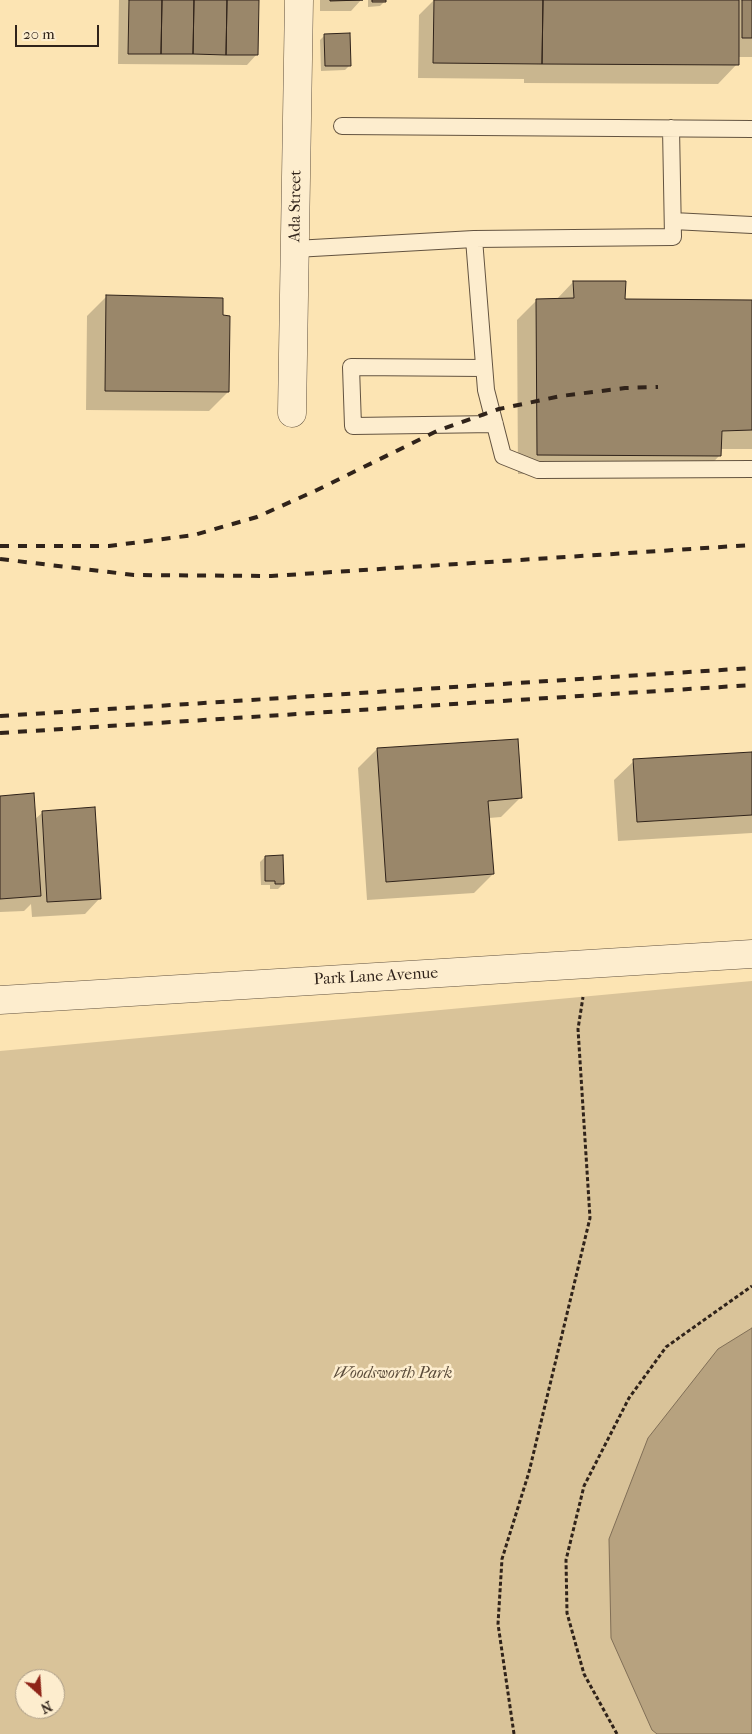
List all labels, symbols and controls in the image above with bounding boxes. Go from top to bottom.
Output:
scale bar [18,15,101,47]
text: 20 m [23,25,55,43]
street label: Ada Street [286,170,306,242]
street label: Park Lane Avenue [313,964,439,990]
park label: Woodsworth Park [334,1364,452,1384]
north arrow [15,1669,65,1719]
text: N [38,1697,55,1717]

